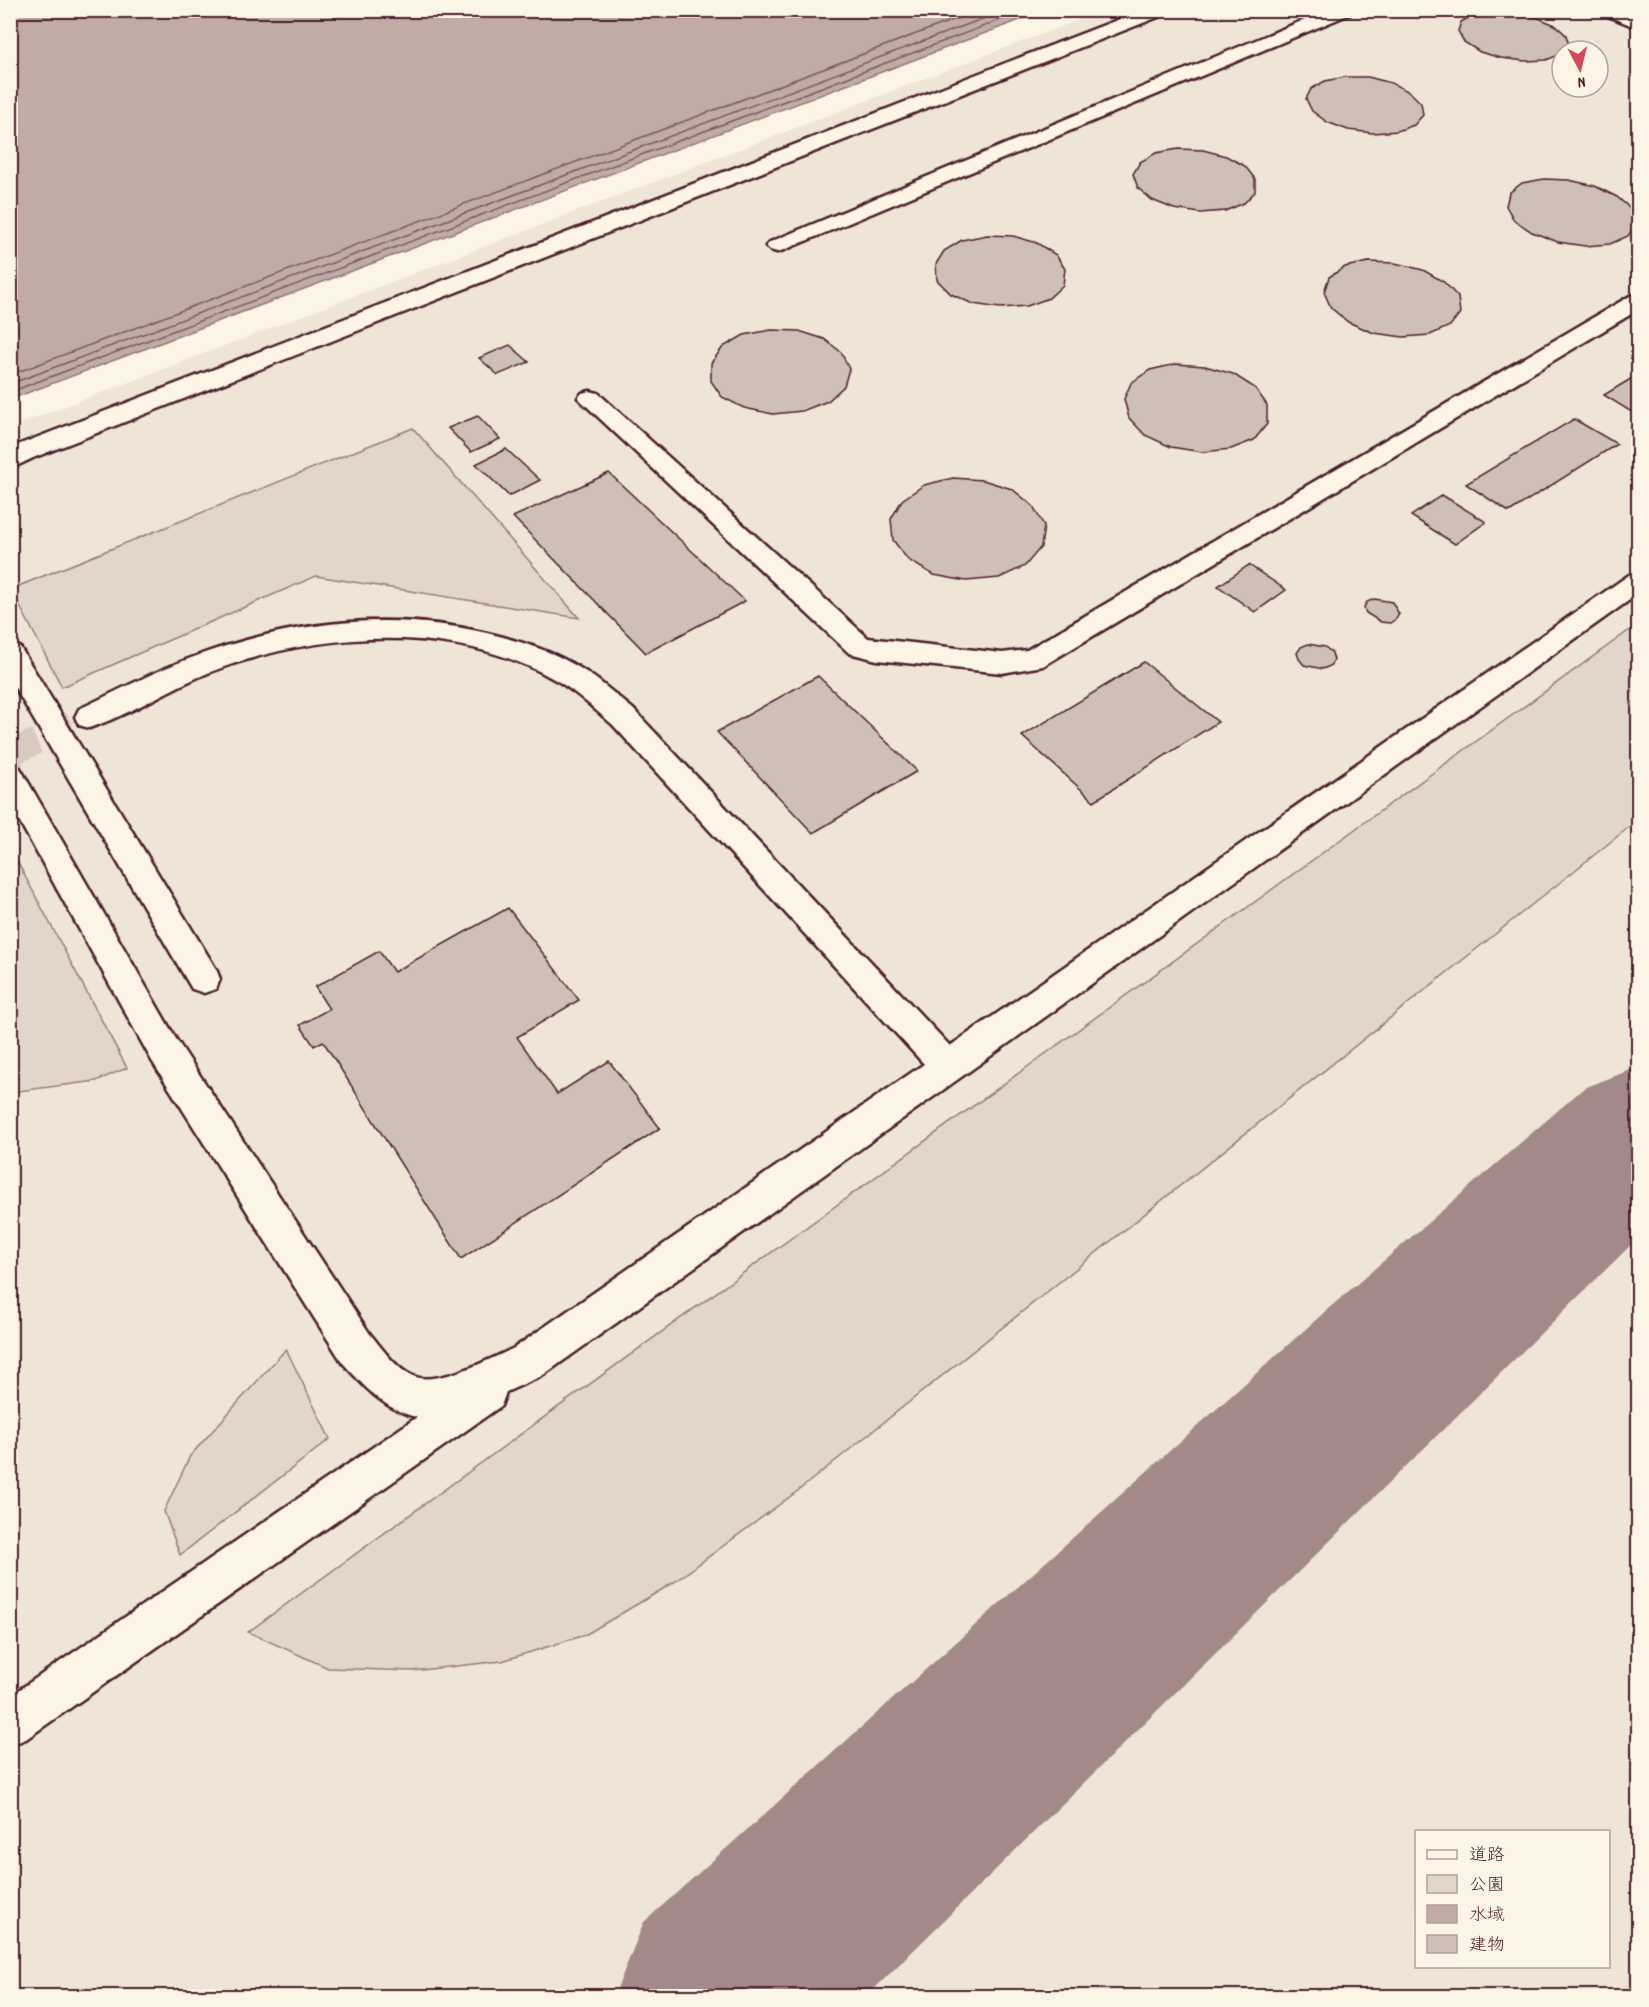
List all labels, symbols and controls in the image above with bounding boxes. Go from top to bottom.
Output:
north arrow [1550,39,1610,99]
text: N [1576,70,1587,93]
legend [1415,1830,1610,1968]
text: 道路 [1469,1844,1505,1869]
text: 公園 [1469,1874,1505,1899]
text: 水域 [1469,1904,1505,1929]
text: 建物 [1469,1934,1505,1959]

